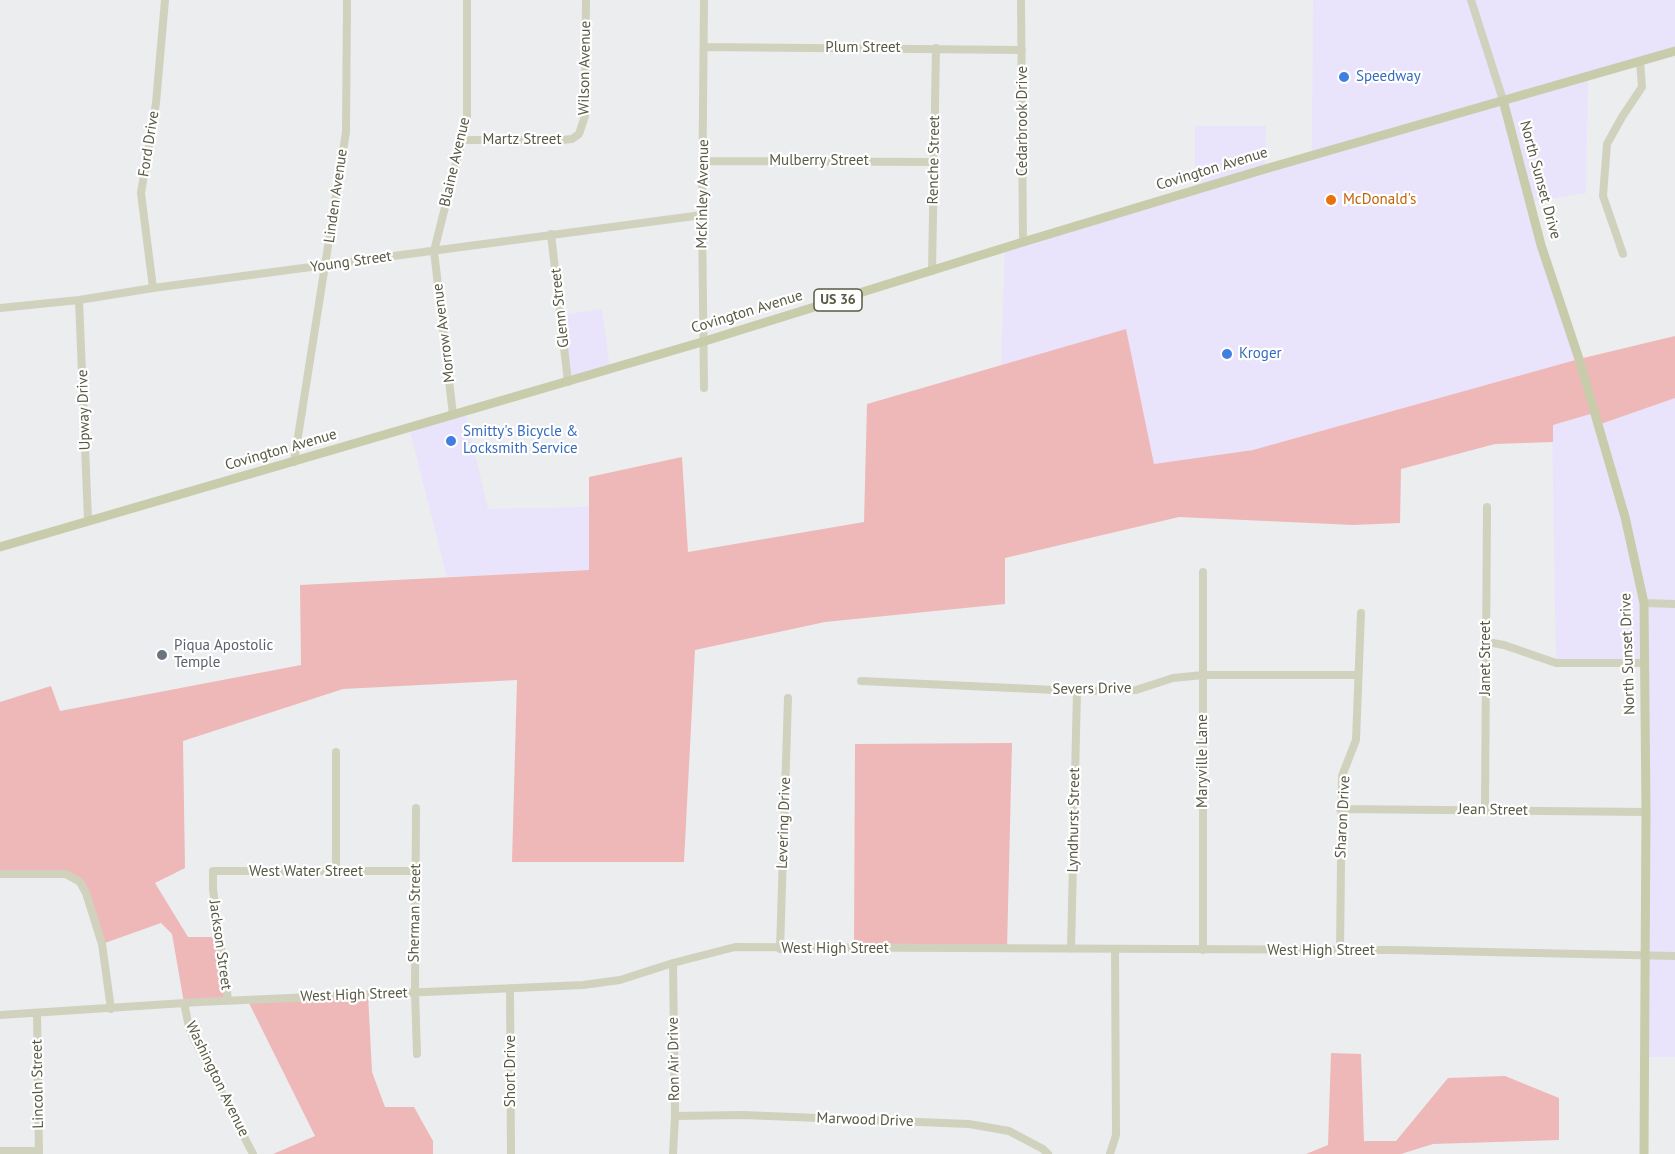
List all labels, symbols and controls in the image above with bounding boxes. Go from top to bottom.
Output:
street label: Wilson Avenue [575,21,595,115]
street label: Plum Street [825,39,901,57]
street label: Cedarbrook Drive [1014,66,1032,176]
place label: Speedway [1356,68,1421,86]
marker: Speedway [1337,70,1351,84]
street label: Ford Drive [135,110,163,178]
street label: Renche Street [924,115,944,205]
street label: Blaine Avenue [436,116,474,208]
street label: North Sunset Drive [1516,119,1564,241]
street label: Martz Street [483,131,561,149]
street label: McKinley Avenue [693,139,713,249]
street label: Covington Avenue [1154,144,1270,194]
street label: Linden Avenue [320,148,352,244]
street label: Mulberry Street [769,152,869,170]
place label: McDonald's [1343,191,1416,209]
marker: McDonald's [1324,193,1338,207]
street label: Young Street [309,247,393,277]
street label: Glenn Street [547,267,573,349]
street label: Morrow Avenue [429,282,459,384]
street label: Covington Avenue [689,287,805,337]
road number: US 36 [814,289,862,311]
place label: Kroger [1239,345,1282,363]
marker: Kroger [1220,347,1234,361]
street label: Upway Drive [74,369,94,451]
place label: Smitty's Bicycle & Locksmith Service [463,423,578,458]
street label: Covington Avenue [223,425,339,475]
marker: Smitty's Bicycle & Locksmith Service [444,434,458,448]
street label: North Sunset Drive [1617,593,1639,715]
street label: Janet Street [1477,620,1495,696]
place label: Piqua Apostolic Temple [174,637,273,672]
marker: Piqua Apostolic Temple [155,648,169,662]
street label: Severs Drive [1052,679,1132,699]
street label: Maryville Lane [1194,714,1212,808]
street label: Lyndhurst Street [1064,768,1084,872]
street label: Sharon Drive [1332,775,1354,859]
street label: Levering Drive [773,777,795,869]
street label: Jean Street [1458,800,1528,820]
street label: West Water Street [249,863,363,881]
street label: Sherman Street [405,863,425,963]
street label: Jackson Street [205,899,235,991]
street label: West High Street [781,940,889,958]
street label: West High Street [1267,942,1375,960]
street label: West High Street [300,984,408,1006]
street label: Ron Air Drive [664,1017,684,1101]
street label: Washington Avenue [181,1018,253,1140]
street label: Short Drive [502,1035,520,1107]
street label: Lincoln Street [28,1039,48,1129]
street label: Marwood Drive [816,1109,914,1131]

